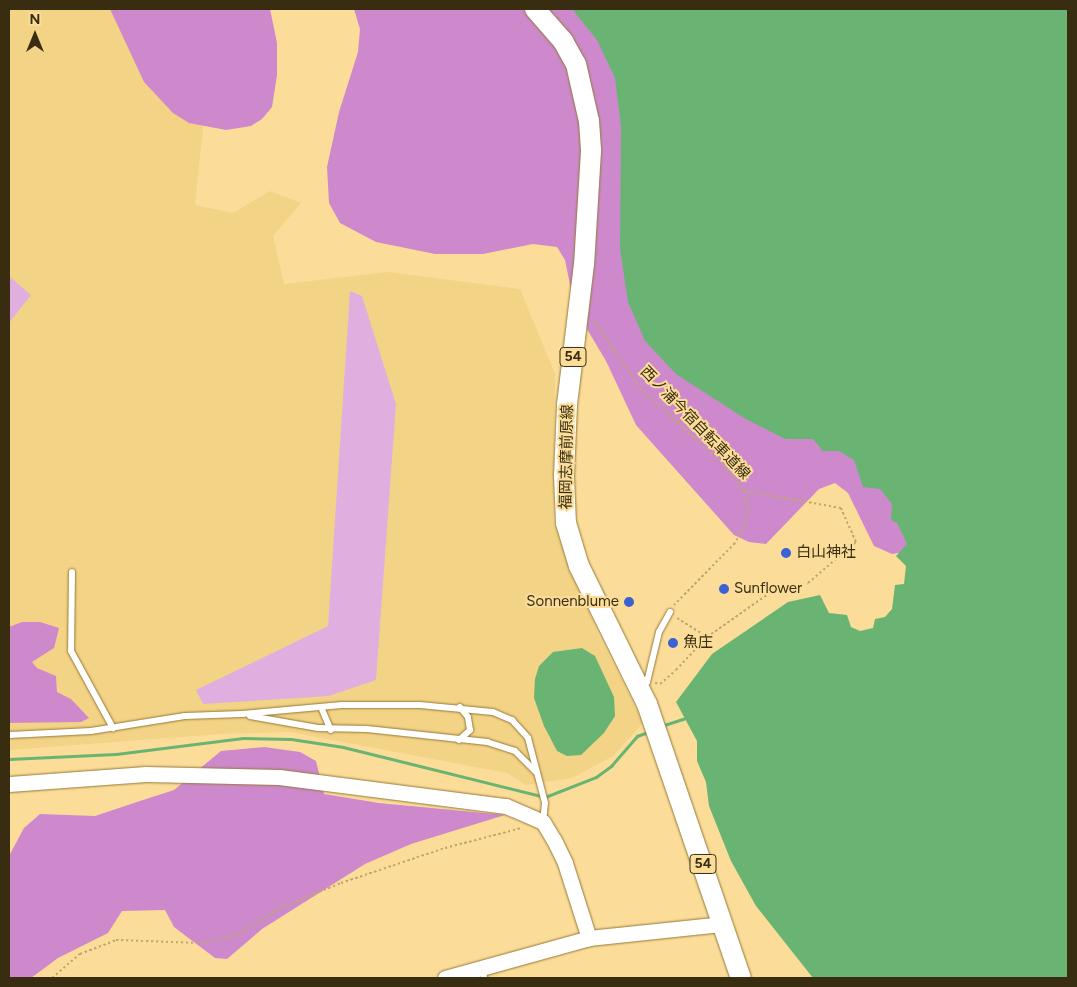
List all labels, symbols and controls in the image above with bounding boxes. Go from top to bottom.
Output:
north arrow [10,10,60,60]
text: N [30,11,40,28]
road number: 54 [559,346,587,368]
street label: 西ノ浦今宿自転車道線 [636,363,754,483]
street label: 福岡志摩前原線 [557,404,577,510]
place label: 白山神社 [796,544,856,562]
marker: 白山神社 [780,547,792,559]
place label: Sunflower [734,580,802,598]
marker: Sunflower [718,583,730,595]
place label: Sonnenblume [526,593,619,611]
marker: Sonnenblume [623,596,635,608]
place label: 魚庄 [683,634,713,652]
marker: 魚庄 [667,637,679,649]
road number: 54 [689,852,717,876]

